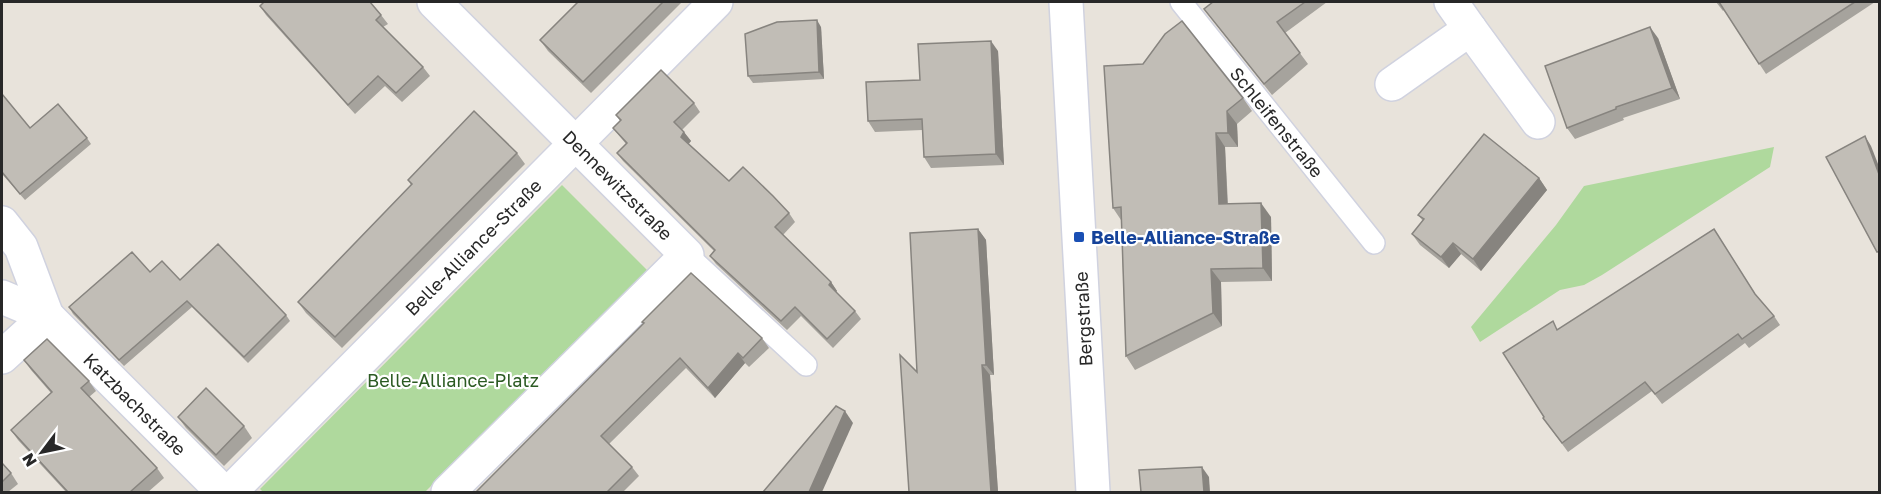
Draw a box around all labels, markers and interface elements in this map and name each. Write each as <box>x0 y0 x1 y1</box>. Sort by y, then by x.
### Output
street label: Schleifenstraße <box>1226 62 1328 182</box>
street label: Dennewitzstraße <box>559 126 677 244</box>
street label: Belle-Alliance-Straße <box>400 174 546 320</box>
place label: Belle-Alliance-Straße <box>1091 226 1280 248</box>
marker: Belle-Alliance-Straße <box>1072 230 1086 244</box>
street label: Bergstraße <box>1070 271 1096 367</box>
street label: Katzbachstraße <box>79 348 191 460</box>
park label: Belle-Alliance-Platz <box>367 369 539 391</box>
north arrow <box>12 422 72 482</box>
text: N <box>18 449 41 470</box>

